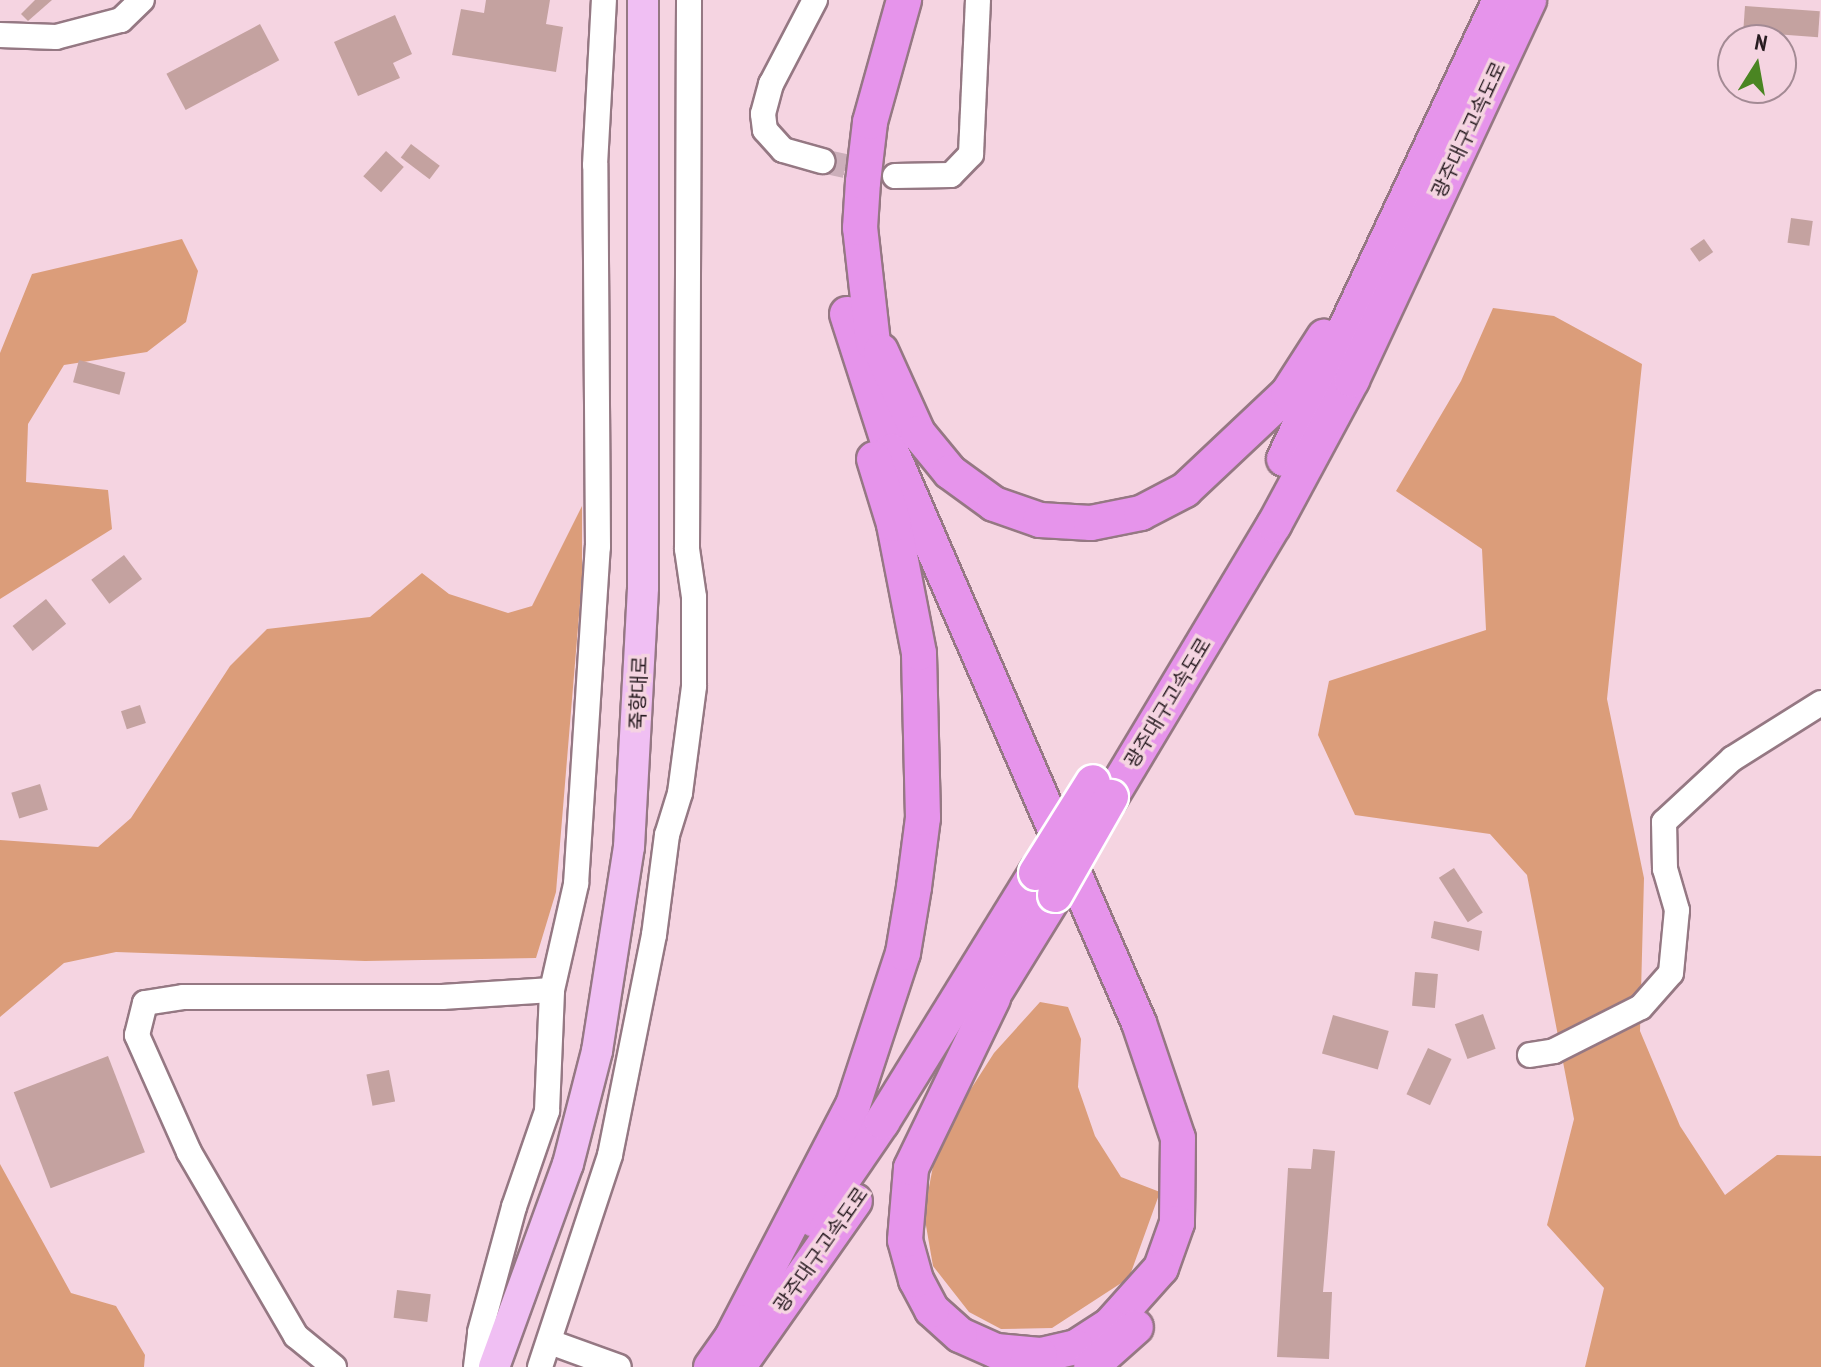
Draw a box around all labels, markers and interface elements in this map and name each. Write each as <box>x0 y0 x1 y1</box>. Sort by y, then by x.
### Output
north arrow <box>1717 24 1797 104</box>
text: N <box>1753 28 1770 57</box>
street label: 광주대구고속도로 <box>1427 58 1511 202</box>
street label: 광주대구고속도로 <box>1120 634 1216 772</box>
street label: 죽향대로 <box>626 656 652 730</box>
street label: 광주대구고속도로 <box>769 1183 873 1317</box>

